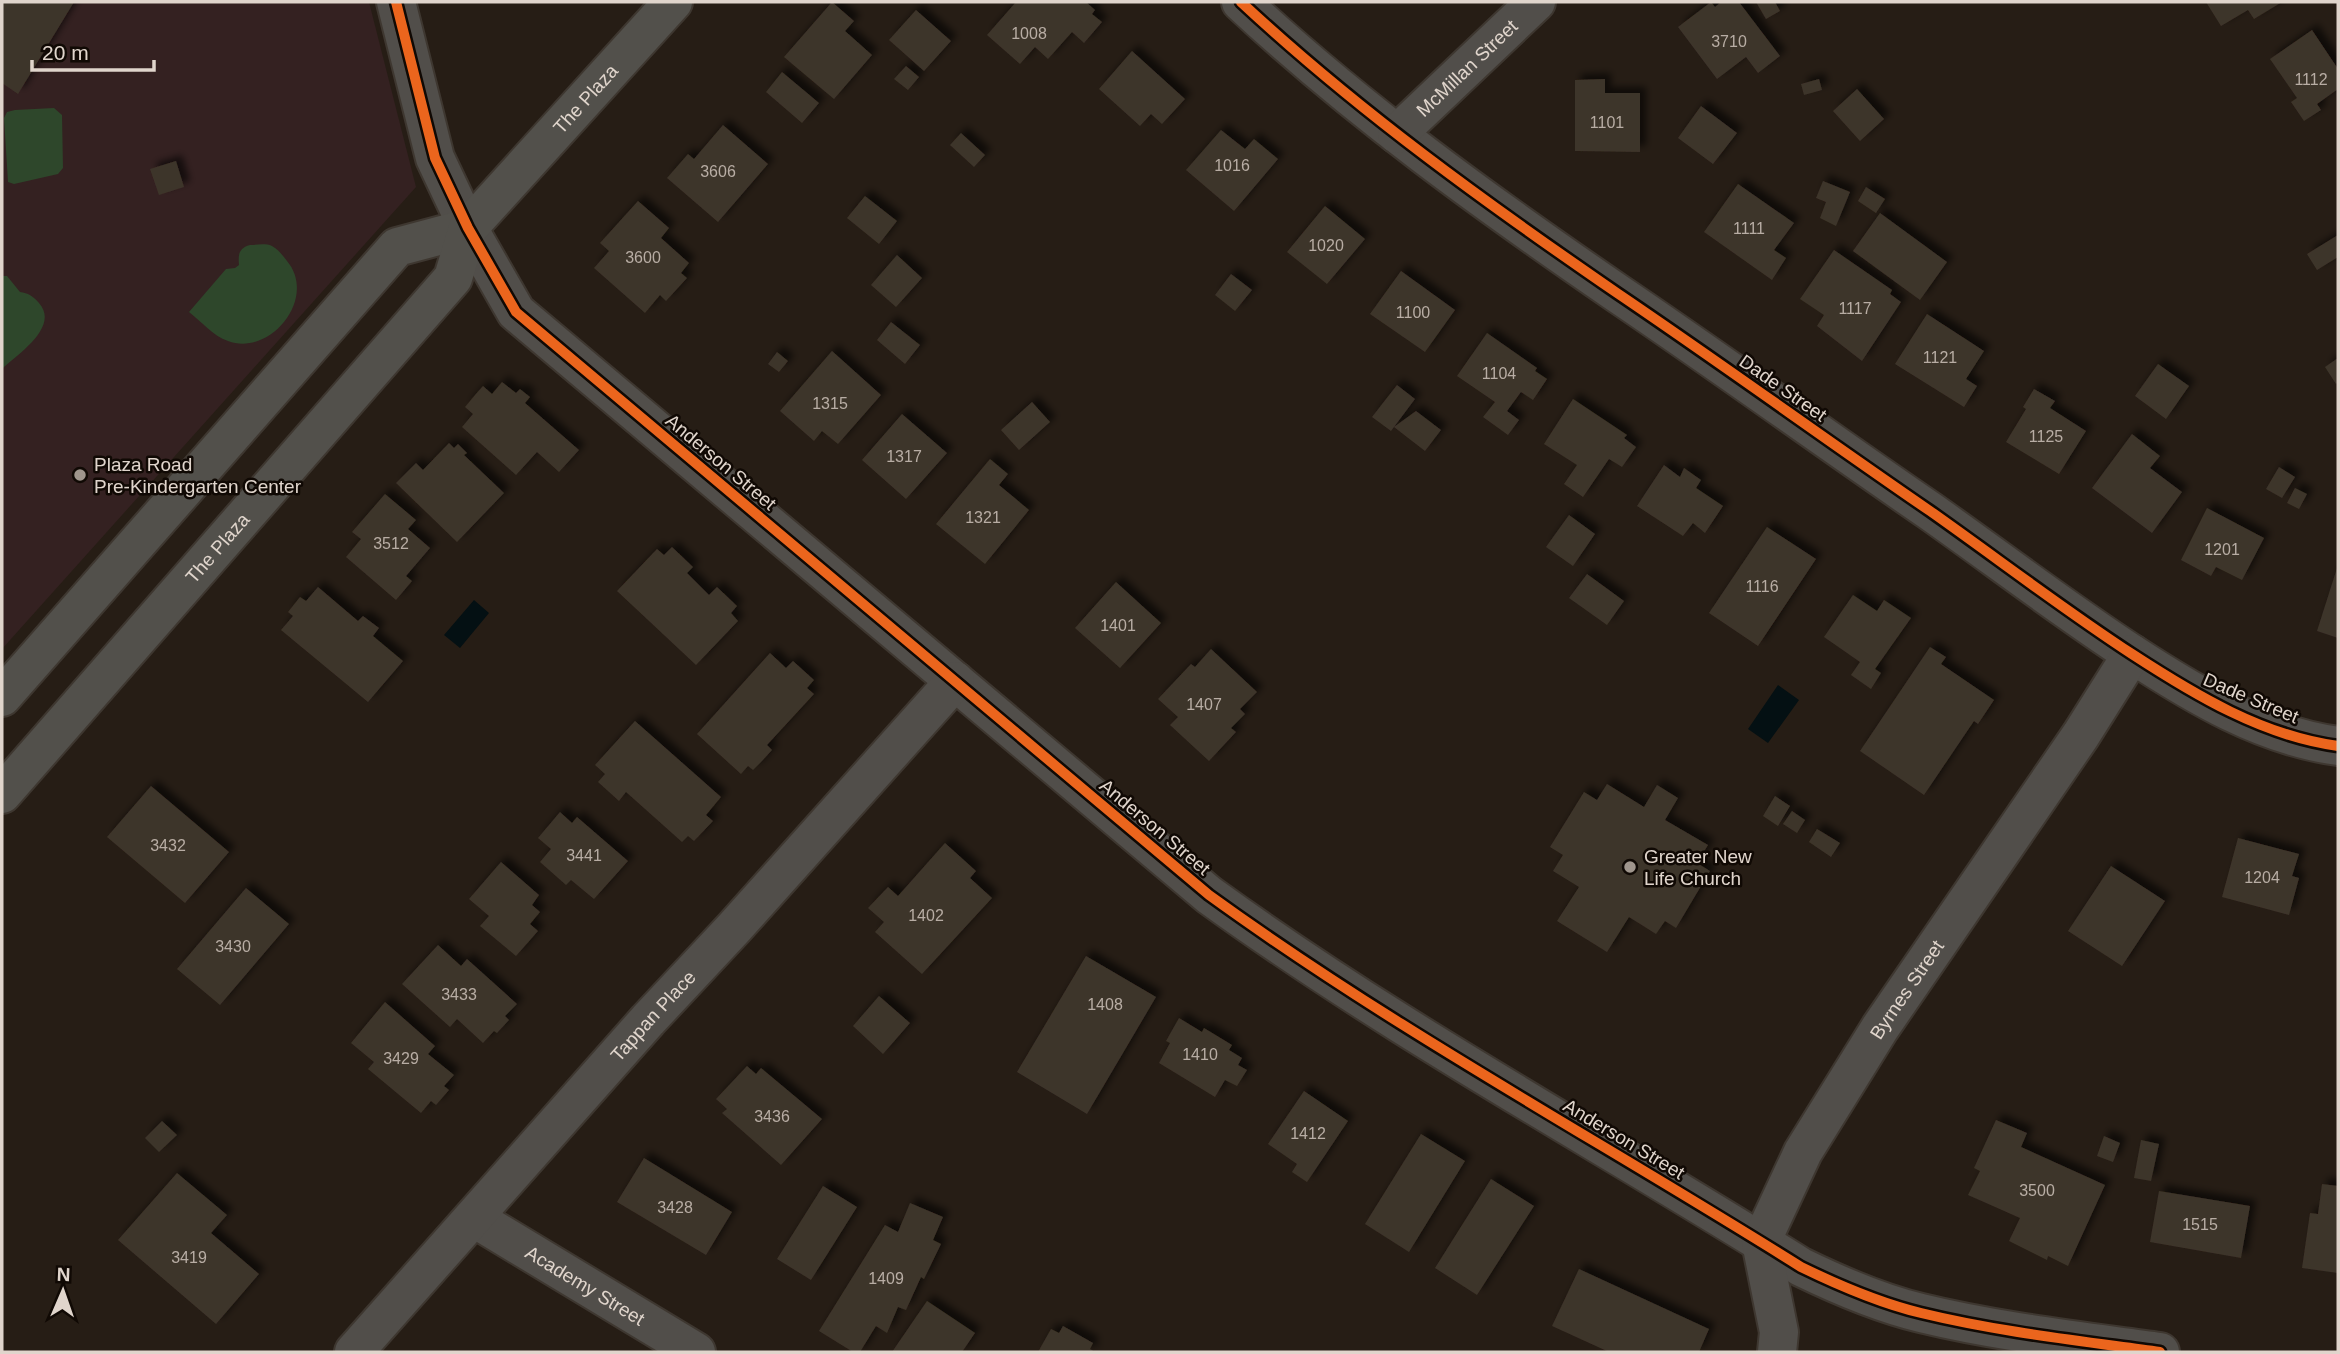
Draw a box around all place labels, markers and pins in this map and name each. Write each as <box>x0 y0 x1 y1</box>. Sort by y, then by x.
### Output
place label: Plaza Road Pre-Kindergarten Center <box>94 454 302 497</box>
marker: Plaza Road Pre-Kindergarten Center <box>72 467 88 483</box>
place label: Greater New Life Church <box>1644 846 1752 889</box>
marker: Greater New Life Church <box>1622 859 1638 875</box>

